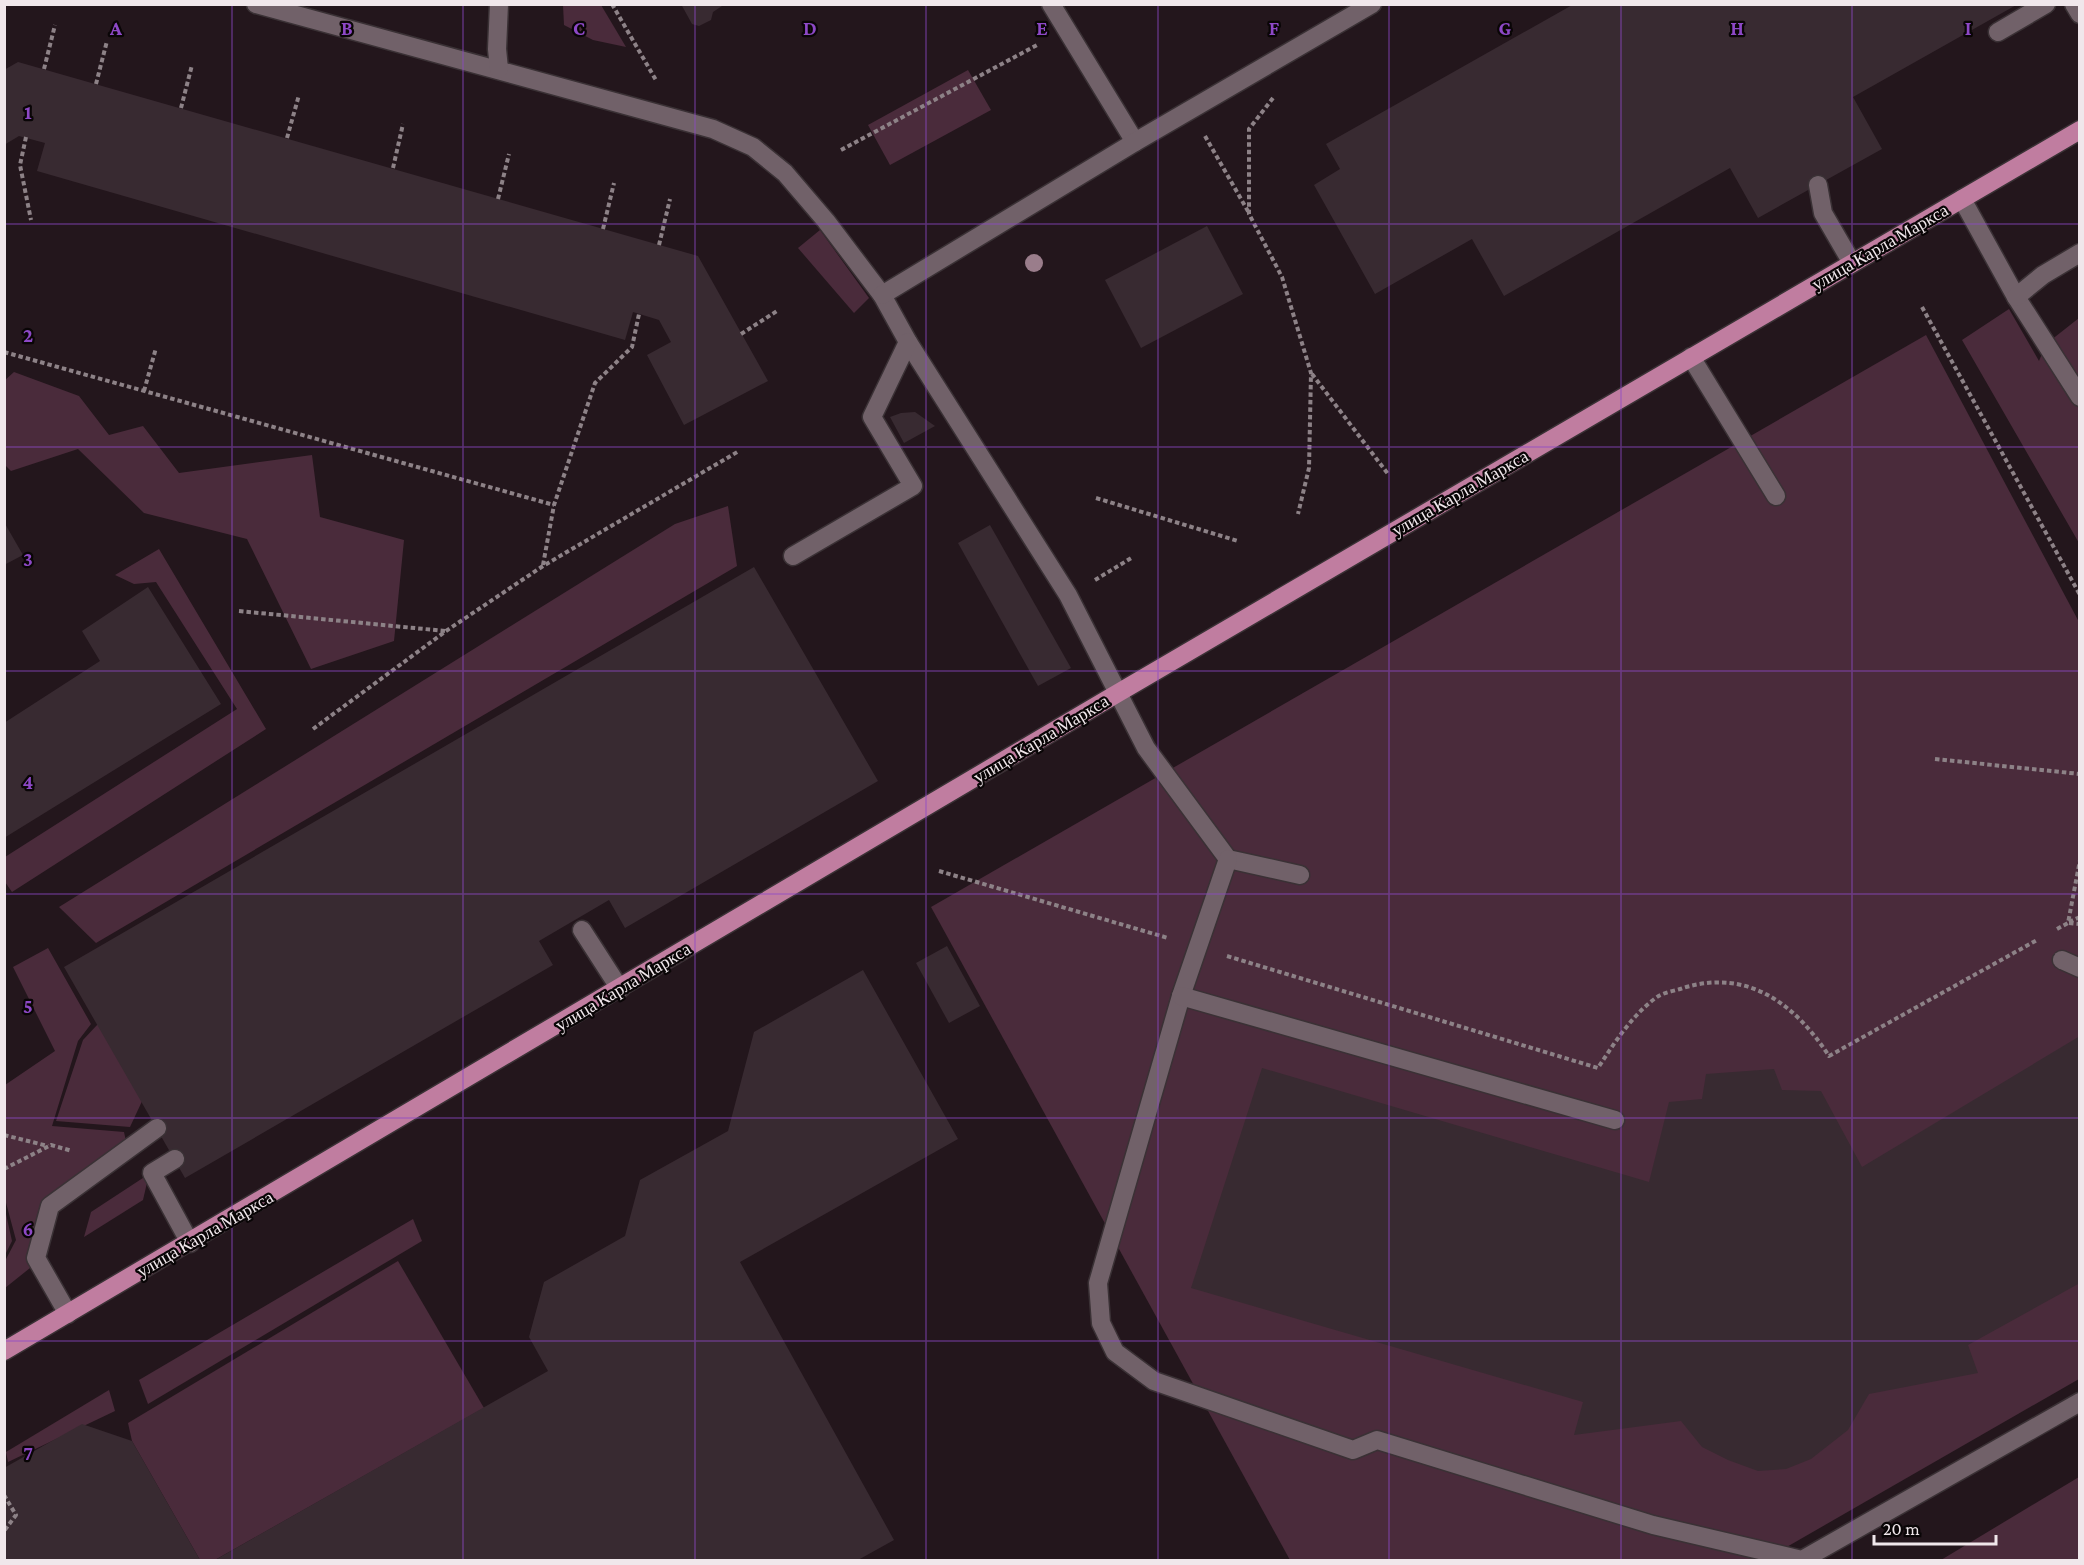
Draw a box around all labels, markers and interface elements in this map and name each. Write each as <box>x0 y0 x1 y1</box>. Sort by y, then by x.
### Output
text: A <box>109 17 123 39</box>
text: B <box>341 17 353 39</box>
text: C <box>573 17 585 39</box>
text: D <box>803 17 817 39</box>
text: E <box>1036 17 1048 39</box>
text: F <box>1269 17 1280 39</box>
text: G <box>1499 17 1512 39</box>
text: H <box>1730 17 1744 39</box>
text: I <box>1965 17 1972 39</box>
text: 1 <box>24 101 32 123</box>
street label: улица Карла Маркса <box>1808 200 1952 294</box>
text: 2 <box>23 324 33 346</box>
street label: улица Карла Маркса <box>1388 446 1532 540</box>
text: 3 <box>23 548 33 570</box>
street label: улица Карла Маркса <box>970 691 1112 787</box>
text: 4 <box>23 771 34 793</box>
street label: улица Карла Маркса <box>552 939 694 1035</box>
text: 5 <box>23 995 33 1017</box>
street label: улица Карла Маркса <box>133 1187 277 1281</box>
text: 6 <box>23 1218 33 1240</box>
text: 7 <box>23 1442 33 1464</box>
scale bar <box>1874 1508 1996 1546</box>
text: 20 m <box>1883 1519 1920 1539</box>

